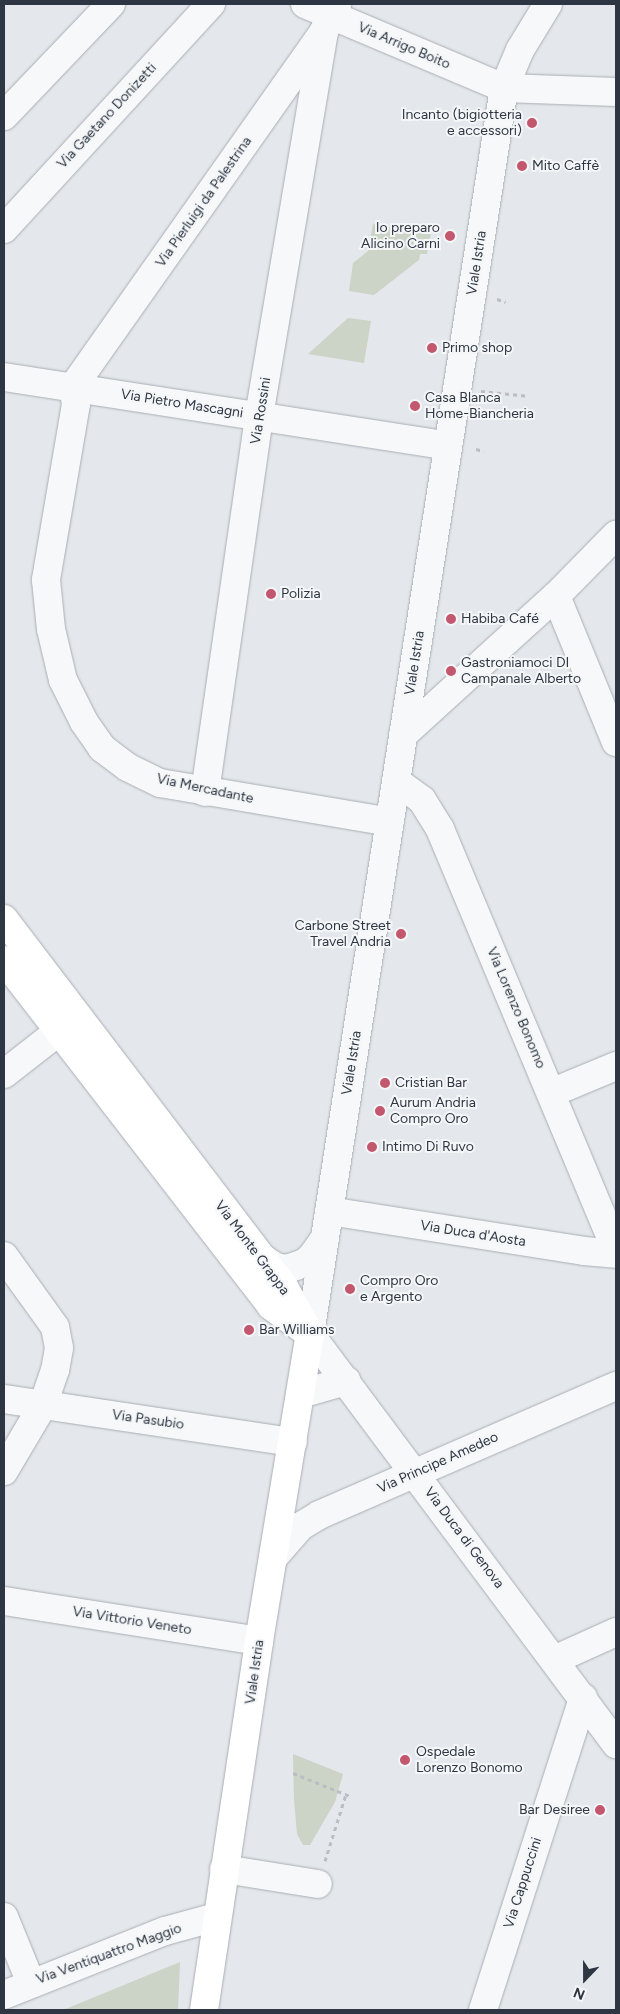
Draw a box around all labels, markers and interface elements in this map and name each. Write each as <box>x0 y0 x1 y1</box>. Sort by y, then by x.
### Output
street label: Via Arrigo Boito <box>355 19 453 73</box>
street label: Via Gaetano Donizetti <box>54 60 160 172</box>
place label: Incanto (bigiotteria e accessori) <box>402 107 522 140</box>
marker: Incanto (bigiotteria e accessori) <box>526 117 538 129</box>
street label: Via Pierluigi da Palestrina <box>152 133 256 271</box>
place label: Mito Caffè <box>532 158 599 174</box>
marker: Mito Caffè <box>516 160 528 172</box>
place label: Io preparo Alicino Carni <box>361 220 440 252</box>
marker: Io preparo Alicino Carni <box>444 230 456 242</box>
street label: Viale Istria <box>464 230 490 296</box>
place label: Primo shop <box>442 340 512 356</box>
marker: Primo shop <box>426 342 438 354</box>
street label: Via Rossini <box>247 376 275 446</box>
street label: Via Pietro Mascagni <box>120 386 244 422</box>
place label: Casa Blanca Home-Biancheria <box>425 390 534 422</box>
marker: Casa Blanca Home-Biancheria <box>409 400 421 412</box>
place label: Polizia <box>281 586 321 602</box>
marker: Polizia <box>265 588 277 600</box>
place label: Habiba Café <box>461 611 539 627</box>
marker: Habiba Café <box>445 613 457 625</box>
street label: Viale Istria <box>402 630 428 696</box>
place label: Gastroniamoci DI Campanale Alberto <box>461 655 581 688</box>
marker: Gastroniamoci DI Campanale Alberto <box>445 665 457 677</box>
street label: Via Mercadante <box>155 771 255 807</box>
place label: Carbone Street Travel Andria <box>295 918 391 950</box>
marker: Carbone Street Travel Andria <box>395 928 407 940</box>
street label: Via Lorenzo Bonomo <box>483 945 549 1071</box>
street label: Viale Istria <box>339 1030 365 1096</box>
place label: Cristian Bar <box>395 1075 467 1091</box>
marker: Cristian Bar <box>379 1077 391 1089</box>
place label: Aurum Andria Compro Oro <box>390 1095 476 1128</box>
marker: Aurum Andria Compro Oro <box>374 1105 386 1117</box>
place label: Intimo Di Ruvo <box>382 1139 474 1155</box>
marker: Intimo Di Ruvo <box>366 1141 378 1153</box>
street label: Via Monte Grappa <box>211 1197 293 1299</box>
street label: Via Duca d'Aosta <box>419 1217 527 1251</box>
place label: Compro Oro e Argento <box>360 1273 438 1305</box>
marker: Compro Oro e Argento <box>344 1283 356 1295</box>
place label: Bar Williams <box>259 1322 335 1338</box>
marker: Bar Williams <box>243 1324 255 1336</box>
street label: Via Pasubio <box>111 1407 185 1433</box>
street label: Via Principe Amedeo <box>375 1429 501 1497</box>
street label: Via Duca di Genova <box>420 1484 508 1592</box>
street label: Via Vittorio Veneto <box>71 1603 193 1639</box>
street label: Viale Istria <box>242 1639 268 1705</box>
place label: Ospedale Lorenzo Bonomo <box>416 1744 523 1776</box>
marker: Ospedale Lorenzo Bonomo <box>398 1753 412 1767</box>
place label: Bar Desiree <box>519 1802 590 1818</box>
marker: Bar Desiree <box>594 1804 606 1816</box>
street label: Via Cappuccini <box>500 1835 546 1931</box>
street label: Via Ventiquattro Maggio <box>34 1920 184 1988</box>
north arrow <box>560 1954 610 2004</box>
text: N <box>571 1983 587 2003</box>

